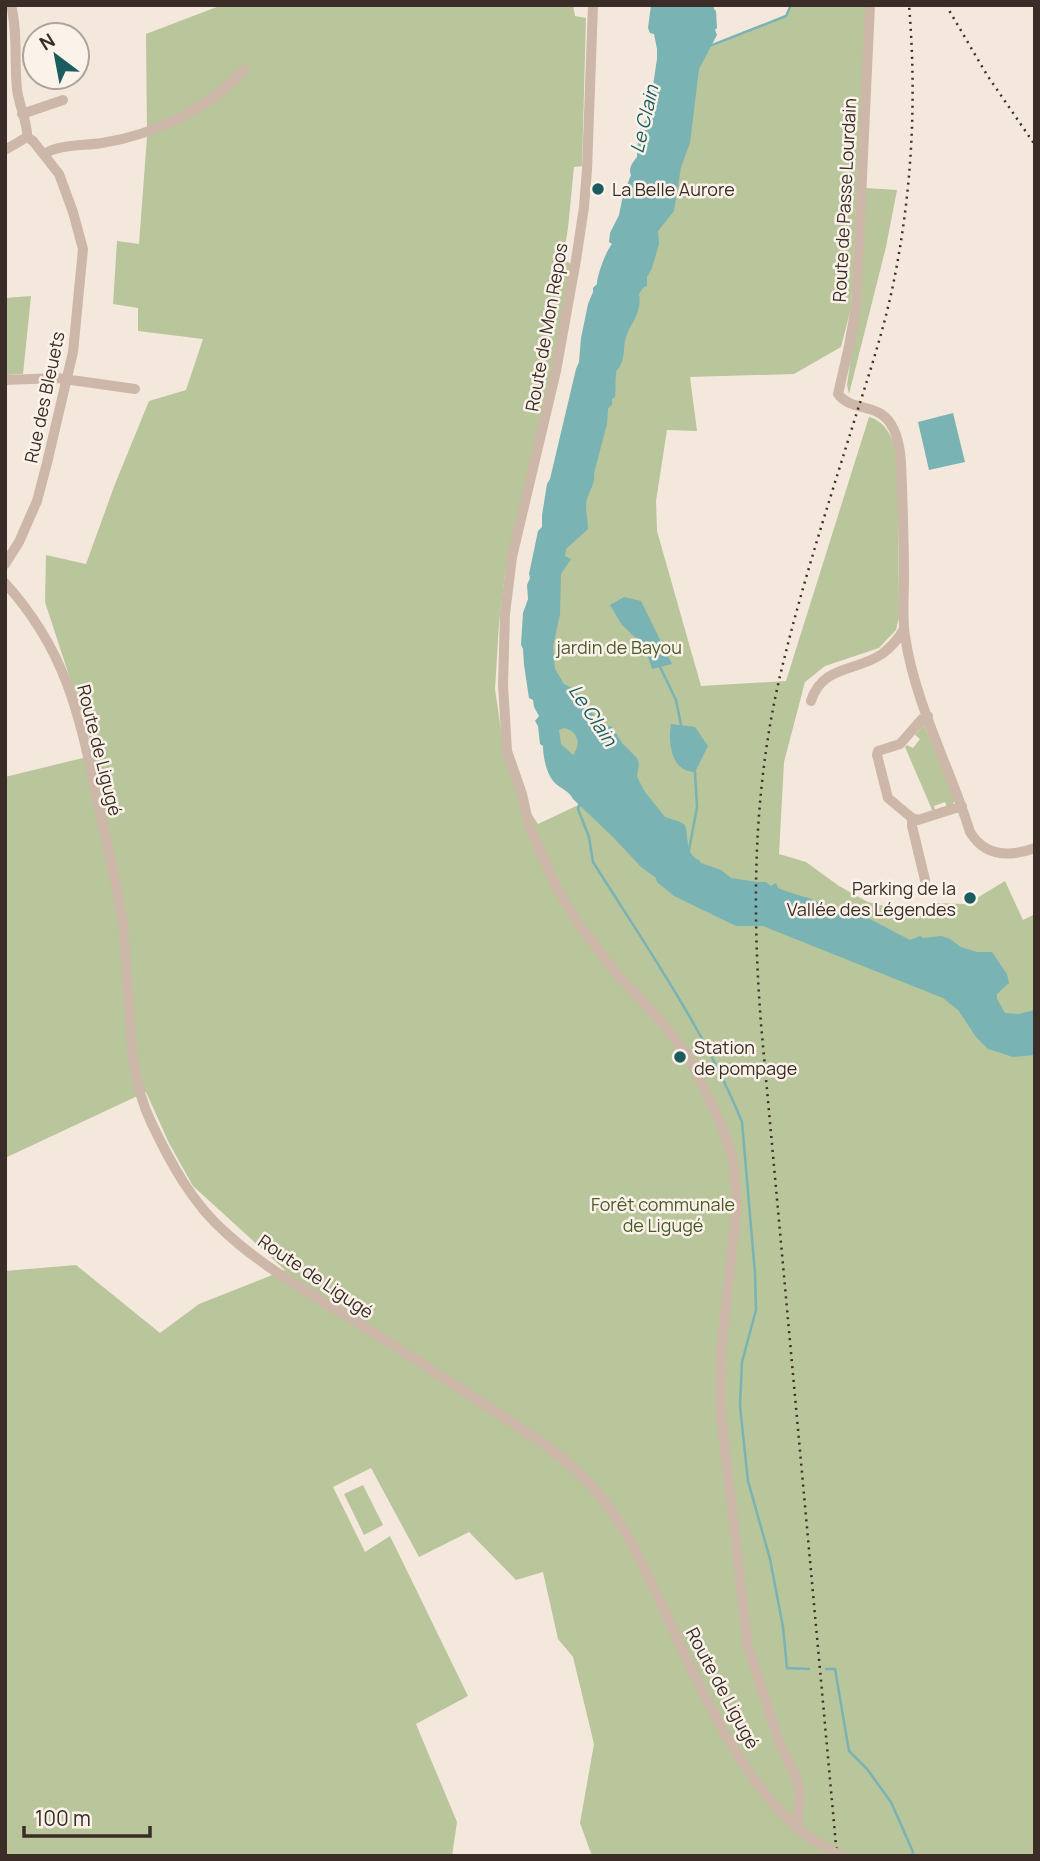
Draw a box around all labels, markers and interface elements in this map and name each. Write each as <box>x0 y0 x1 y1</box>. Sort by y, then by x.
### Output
north arrow <box>21 21 91 91</box>
text: N <box>34 27 60 56</box>
water label: Le Clain <box>624 82 665 156</box>
street label: Route de Passe Lourdain <box>827 97 861 303</box>
place label: La Belle Aurore <box>612 177 735 201</box>
marker: La Belle Aurore <box>590 181 606 197</box>
street label: Route de Mon Repos <box>519 241 573 413</box>
street label: Rue des Bleuets <box>18 329 70 465</box>
park label: jardin de Bayou <box>555 635 682 659</box>
water label: Le Clain <box>563 679 623 751</box>
street label: Route de Ligugé <box>72 682 128 818</box>
place label: Parking de la Vallée des Légendes <box>787 876 956 921</box>
marker: Parking de la Vallée des Légendes <box>962 890 978 906</box>
place label: Station de pompage <box>694 1035 797 1080</box>
marker: Station de pompage <box>672 1049 688 1065</box>
park label: Forêt communale de Ligugé <box>591 1192 735 1237</box>
street label: Route de Ligugé <box>254 1228 378 1324</box>
street label: Route de Ligugé <box>681 1623 765 1753</box>
scale bar <box>24 1794 150 1838</box>
text: 100 m <box>35 1804 91 1832</box>

